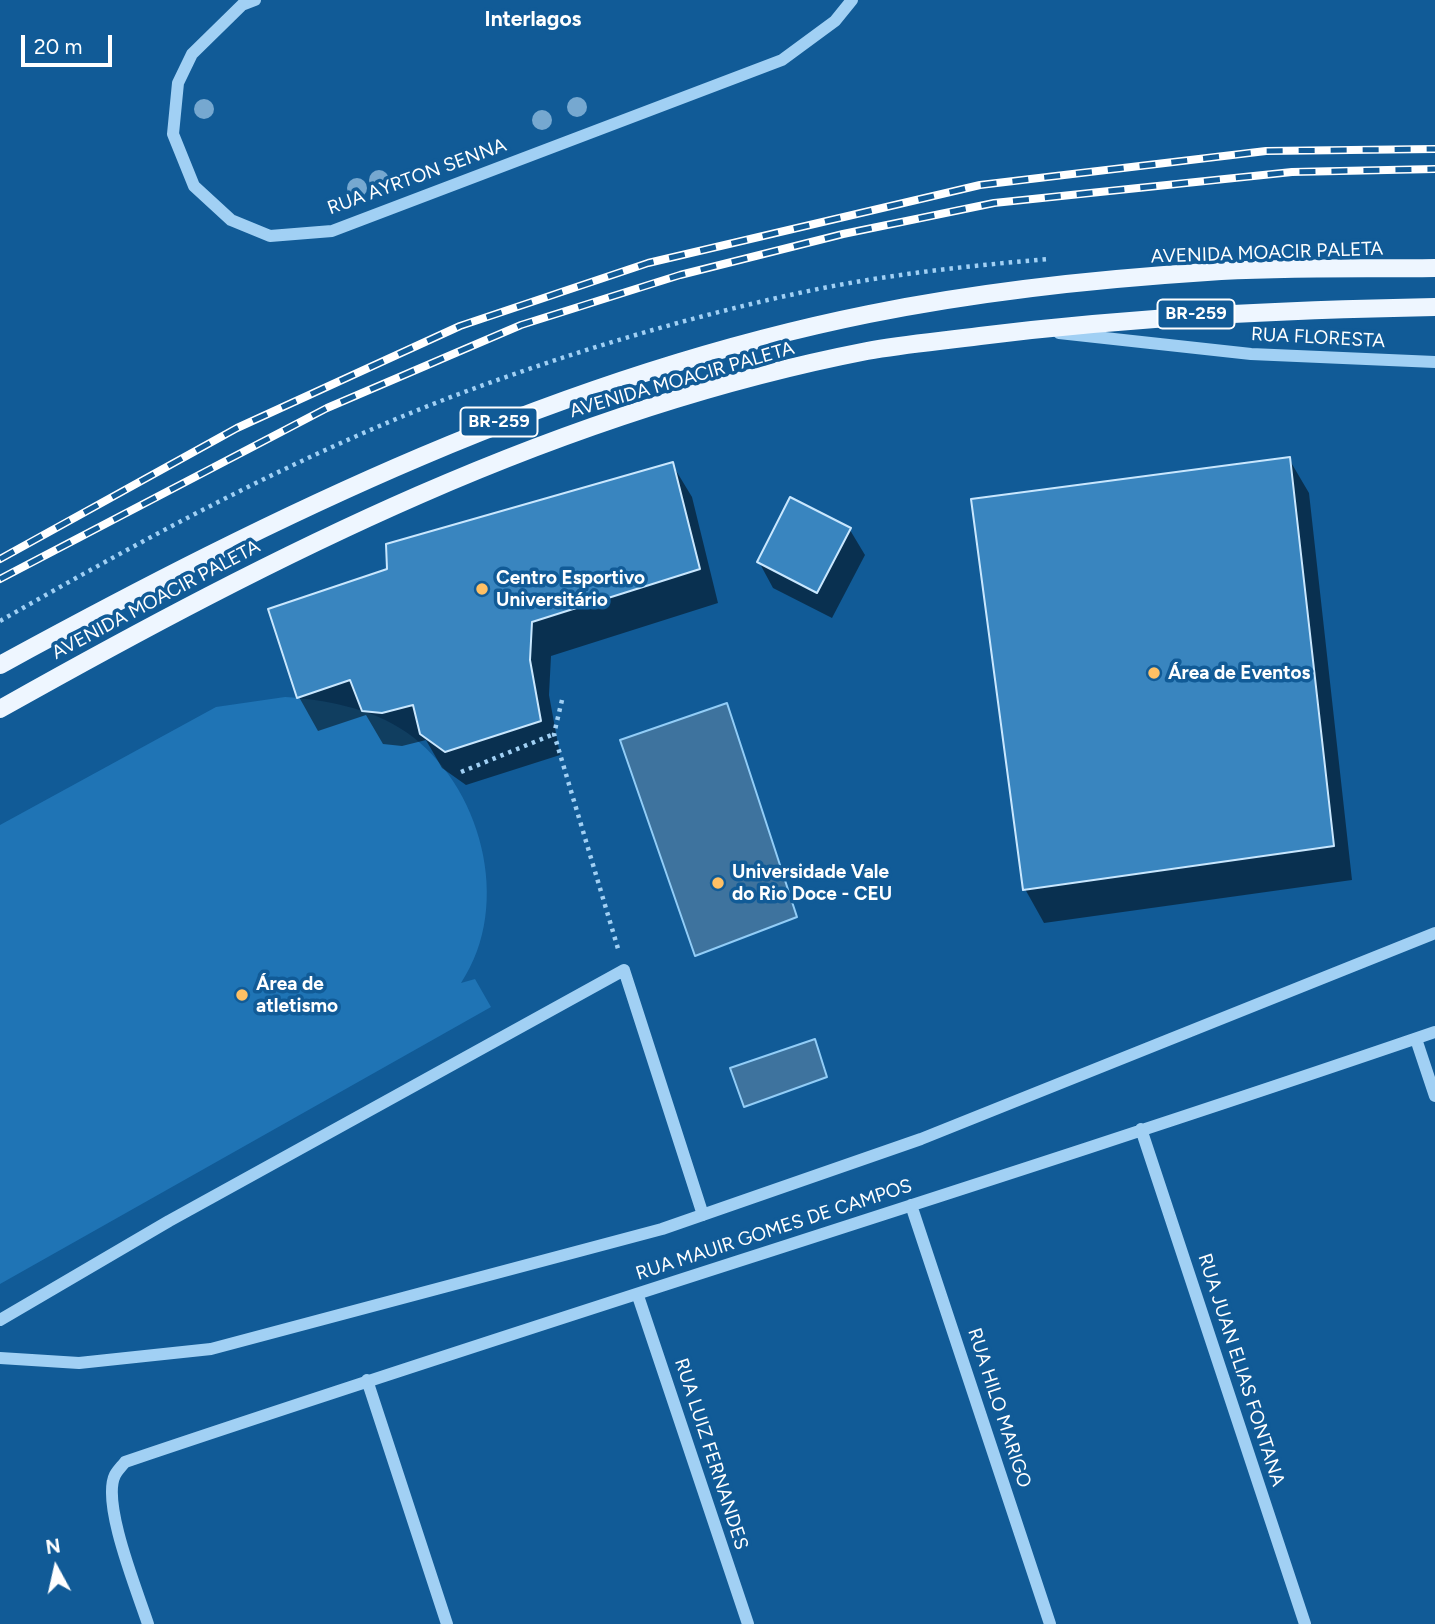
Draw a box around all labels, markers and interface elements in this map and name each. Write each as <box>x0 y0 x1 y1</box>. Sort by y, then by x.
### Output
district label: Interlagos <box>485 7 581 33</box>
scale bar <box>24 21 116 65</box>
text: 20 m <box>34 34 82 59</box>
street label: RUA AYRTON SENNA <box>324 134 510 220</box>
street label: AVENIDA MOACIR PALETA <box>1150 238 1384 268</box>
road number: BR-259 <box>1158 300 1234 328</box>
street label: RUA FLORESTA <box>1250 323 1386 353</box>
street label: AVENIDA MOACIR PALETA <box>567 337 797 423</box>
road number: BR-259 <box>461 408 538 436</box>
street label: AVENIDA MOACIR PALETA <box>48 535 264 665</box>
place label: Centro Esportivo Universitário <box>496 567 645 611</box>
marker: Centro Esportivo Universitário <box>474 581 490 597</box>
place label: Área de Eventos <box>1168 662 1310 684</box>
marker: Área de Eventos <box>1146 665 1162 681</box>
place label: Universidade Vale do Rio Doce - CEU <box>732 861 892 905</box>
marker: Universidade Vale do Rio Doce - CEU <box>710 875 726 891</box>
place label: Área de atletismo <box>256 973 338 1017</box>
marker: Área de atletismo <box>234 987 250 1003</box>
street label: RUA MAUIR GOMES DE CAMPOS <box>633 1175 915 1285</box>
street label: RUA JUAN ELIAS FONTANA <box>1193 1251 1289 1489</box>
street label: RUA HILO MARIGO <box>962 1325 1036 1491</box>
street label: RUA LUIZ FERNANDES <box>669 1355 753 1553</box>
north arrow <box>21 1533 91 1603</box>
text: N <box>44 1534 62 1559</box>

